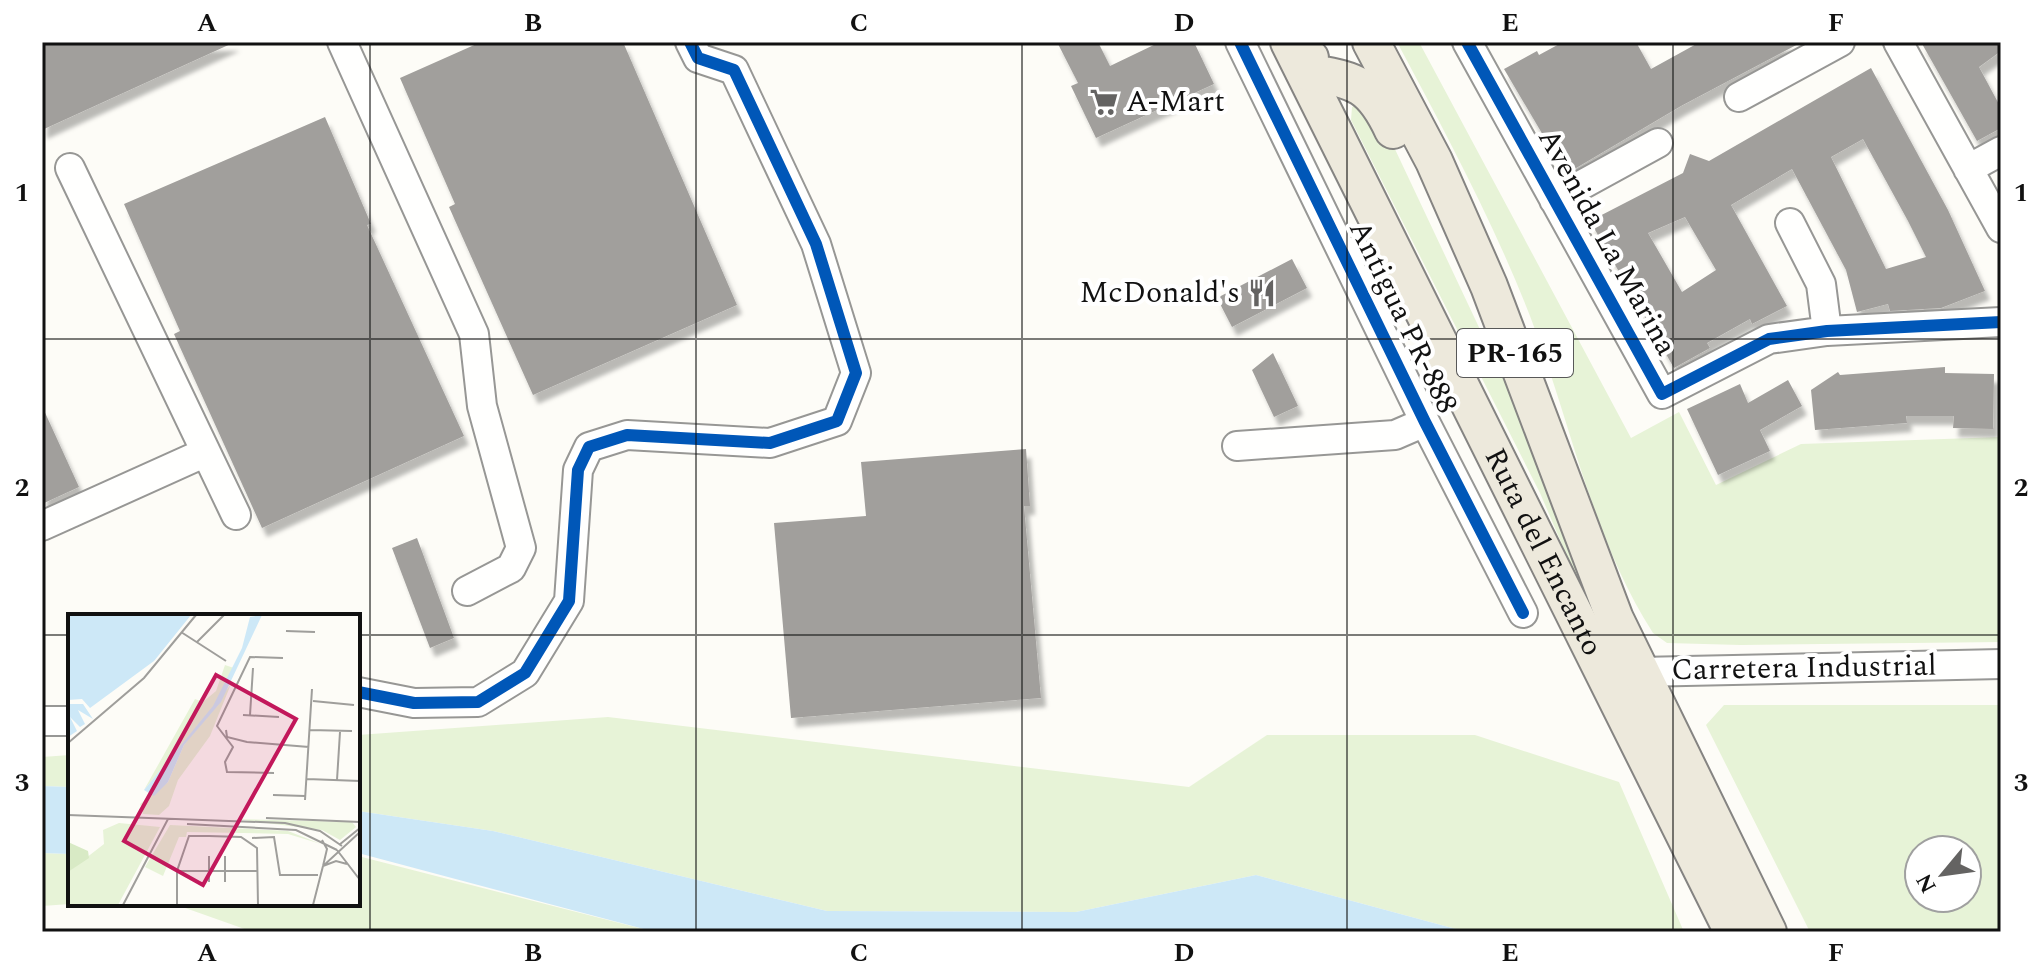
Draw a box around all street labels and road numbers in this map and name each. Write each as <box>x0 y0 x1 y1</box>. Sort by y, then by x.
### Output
street label: Avenida La Marina <box>1525 120 1689 364</box>
street label: Antigua PR-888 <box>1336 213 1470 421</box>
road number: PR-165 <box>1457 329 1573 377</box>
street label: Ruta del Encanto <box>1472 440 1615 664</box>
street label: Carretera Industrial <box>1671 643 1937 693</box>

